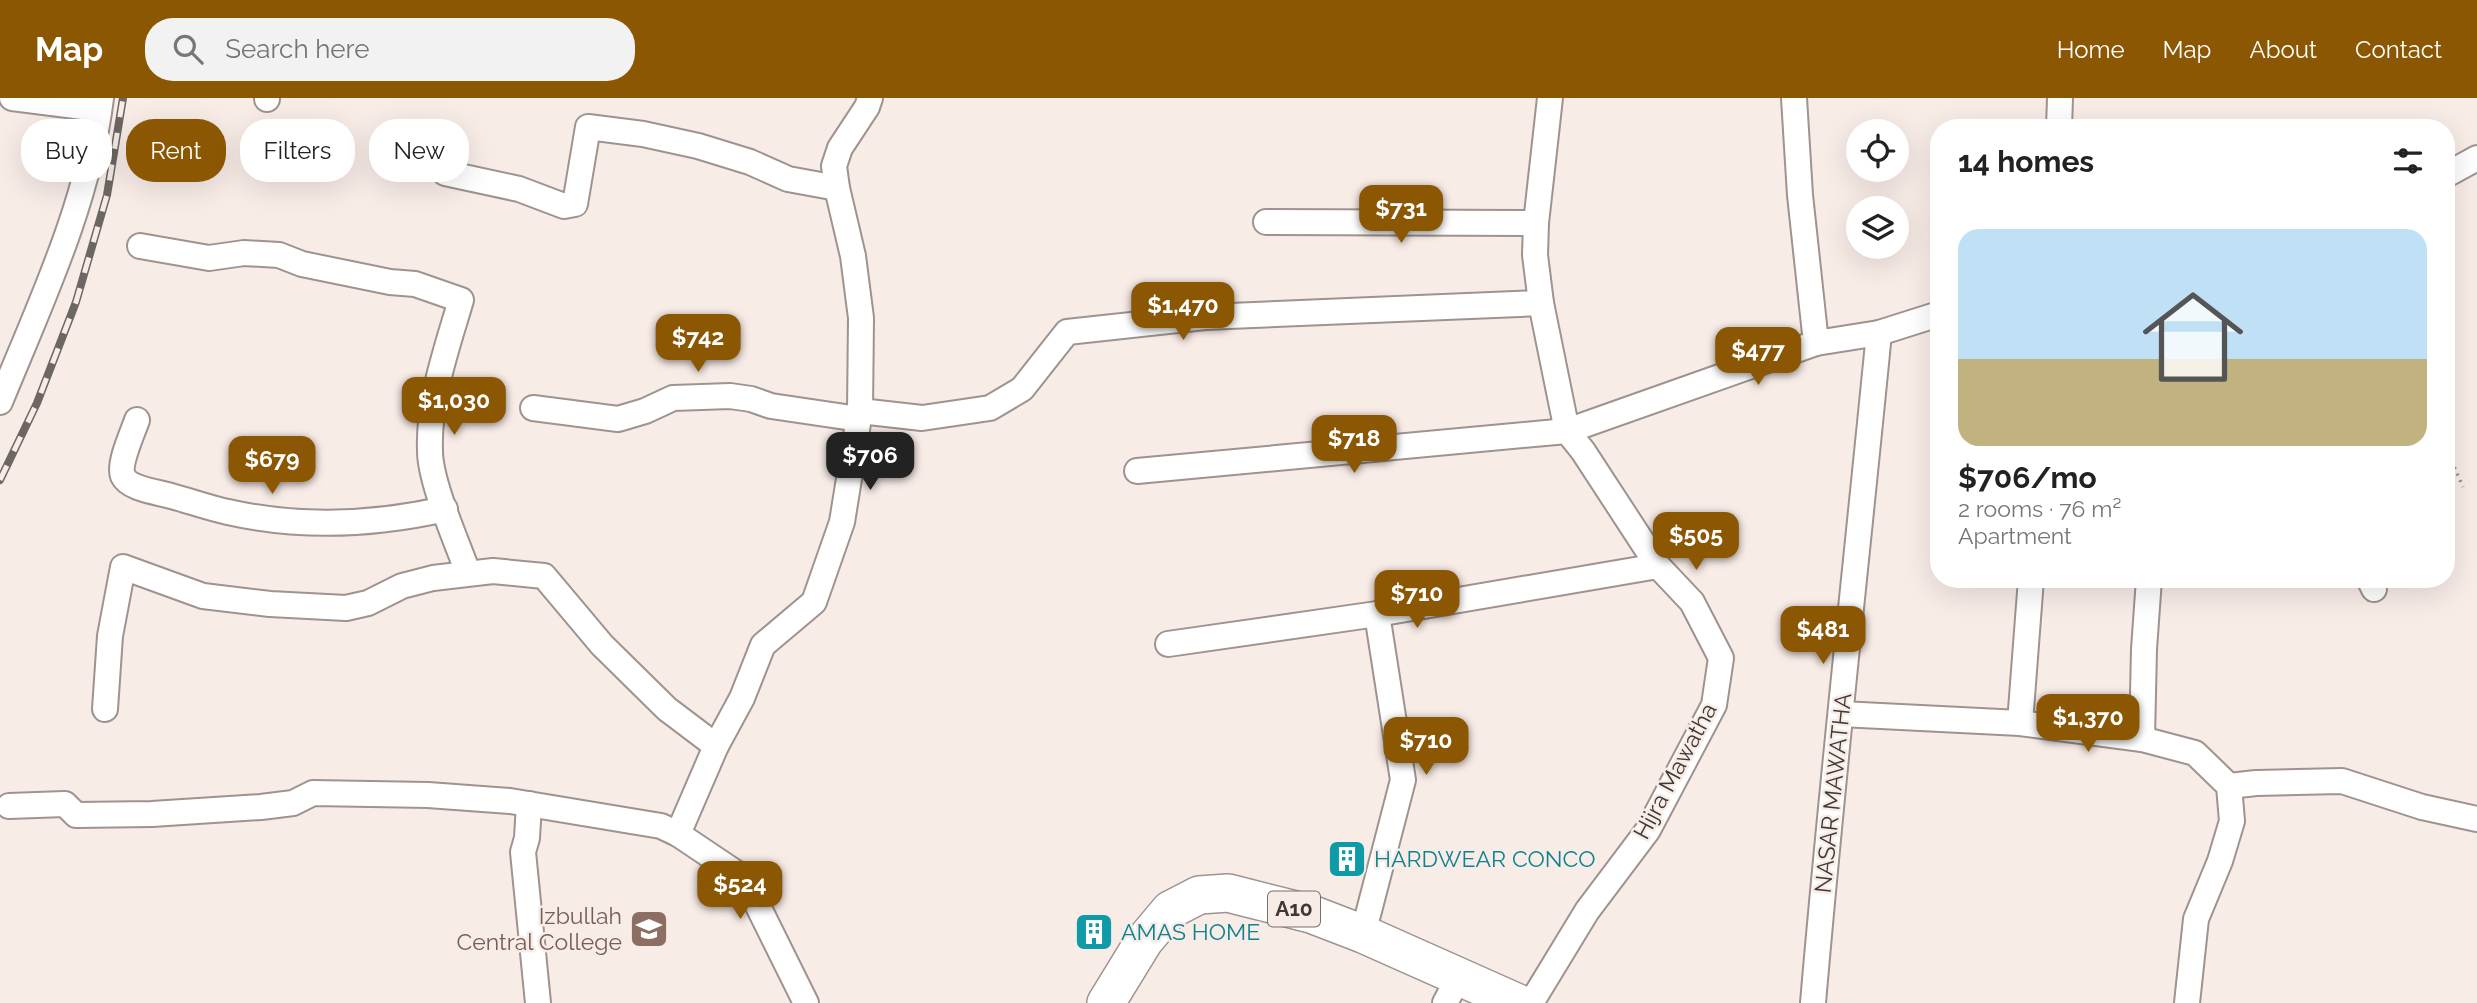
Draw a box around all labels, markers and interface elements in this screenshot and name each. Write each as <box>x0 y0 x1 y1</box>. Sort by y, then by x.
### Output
search box <box>145 18 635 81</box>
text: Map <box>35 30 103 69</box>
icon: search <box>169 30 207 68</box>
text: Search here <box>225 34 370 64</box>
text: Home <box>2057 35 2125 64</box>
text: Map <box>2163 35 2211 64</box>
text: About <box>2249 35 2317 64</box>
text: Contact <box>2355 35 2442 64</box>
chip: Buy <box>21 119 112 182</box>
chip: Rent <box>126 119 226 182</box>
chip: Filters <box>240 119 355 182</box>
chip: New <box>369 119 469 182</box>
map controls <box>1846 119 1909 259</box>
button: locate <box>1846 119 1909 182</box>
icon: filters <box>2389 142 2427 180</box>
text: 14 homes <box>1958 144 2094 179</box>
pin: $731 <box>1360 186 1442 245</box>
text: $731 <box>1375 194 1427 221</box>
button: layers <box>1846 196 1909 259</box>
icon: home <box>2130 274 2256 400</box>
pin: $1,470 <box>1126 282 1240 342</box>
text: $1,470 <box>1147 291 1219 318</box>
pin: $742 <box>657 314 739 374</box>
text: $742 <box>672 323 724 350</box>
pin: $477 <box>1717 328 1799 387</box>
text: $477 <box>1731 336 1785 363</box>
pin: $1,030 <box>397 378 511 437</box>
text: $1,030 <box>418 386 490 413</box>
pin: $718 <box>1313 416 1395 475</box>
text: $718 <box>1328 424 1380 451</box>
pin: $706 <box>829 432 911 492</box>
pin: $679 <box>231 436 313 496</box>
text: $706 <box>842 441 898 468</box>
text: $679 <box>245 445 300 472</box>
text: $706/mo <box>1958 460 2097 495</box>
text: 2 rooms · 76 m² <box>1958 495 2121 522</box>
pin: $505 <box>1655 512 1737 572</box>
text: $505 <box>1669 521 1723 548</box>
text: Apartment <box>1958 522 2072 549</box>
pin: $710 <box>1376 570 1458 630</box>
text: $710 <box>1391 579 1443 606</box>
pin: $481 <box>1782 606 1864 666</box>
text: $481 <box>1797 615 1849 642</box>
street label: NASAR MAWATHA <box>1809 691 1856 894</box>
pin: $1,370 <box>2031 694 2145 754</box>
street label: Hijra Mawatha <box>1627 698 1722 843</box>
text: $1,370 <box>2052 703 2124 730</box>
pin: $710 <box>1385 718 1467 777</box>
text: $710 <box>1400 726 1452 753</box>
building icon: HARDWEAR CONCO <box>1326 838 1368 880</box>
place label: HARDWEAR CONCO <box>1374 845 1595 872</box>
pin: $524 <box>699 862 781 921</box>
text: $524 <box>713 870 767 897</box>
road number: A10 <box>1268 892 1320 926</box>
place label: Izbullah Central College <box>457 902 622 955</box>
school or university icon: Izbullah Central College <box>628 908 670 950</box>
building icon: AMAS HOME <box>1073 911 1115 953</box>
place label: AMAS HOME <box>1121 918 1260 945</box>

